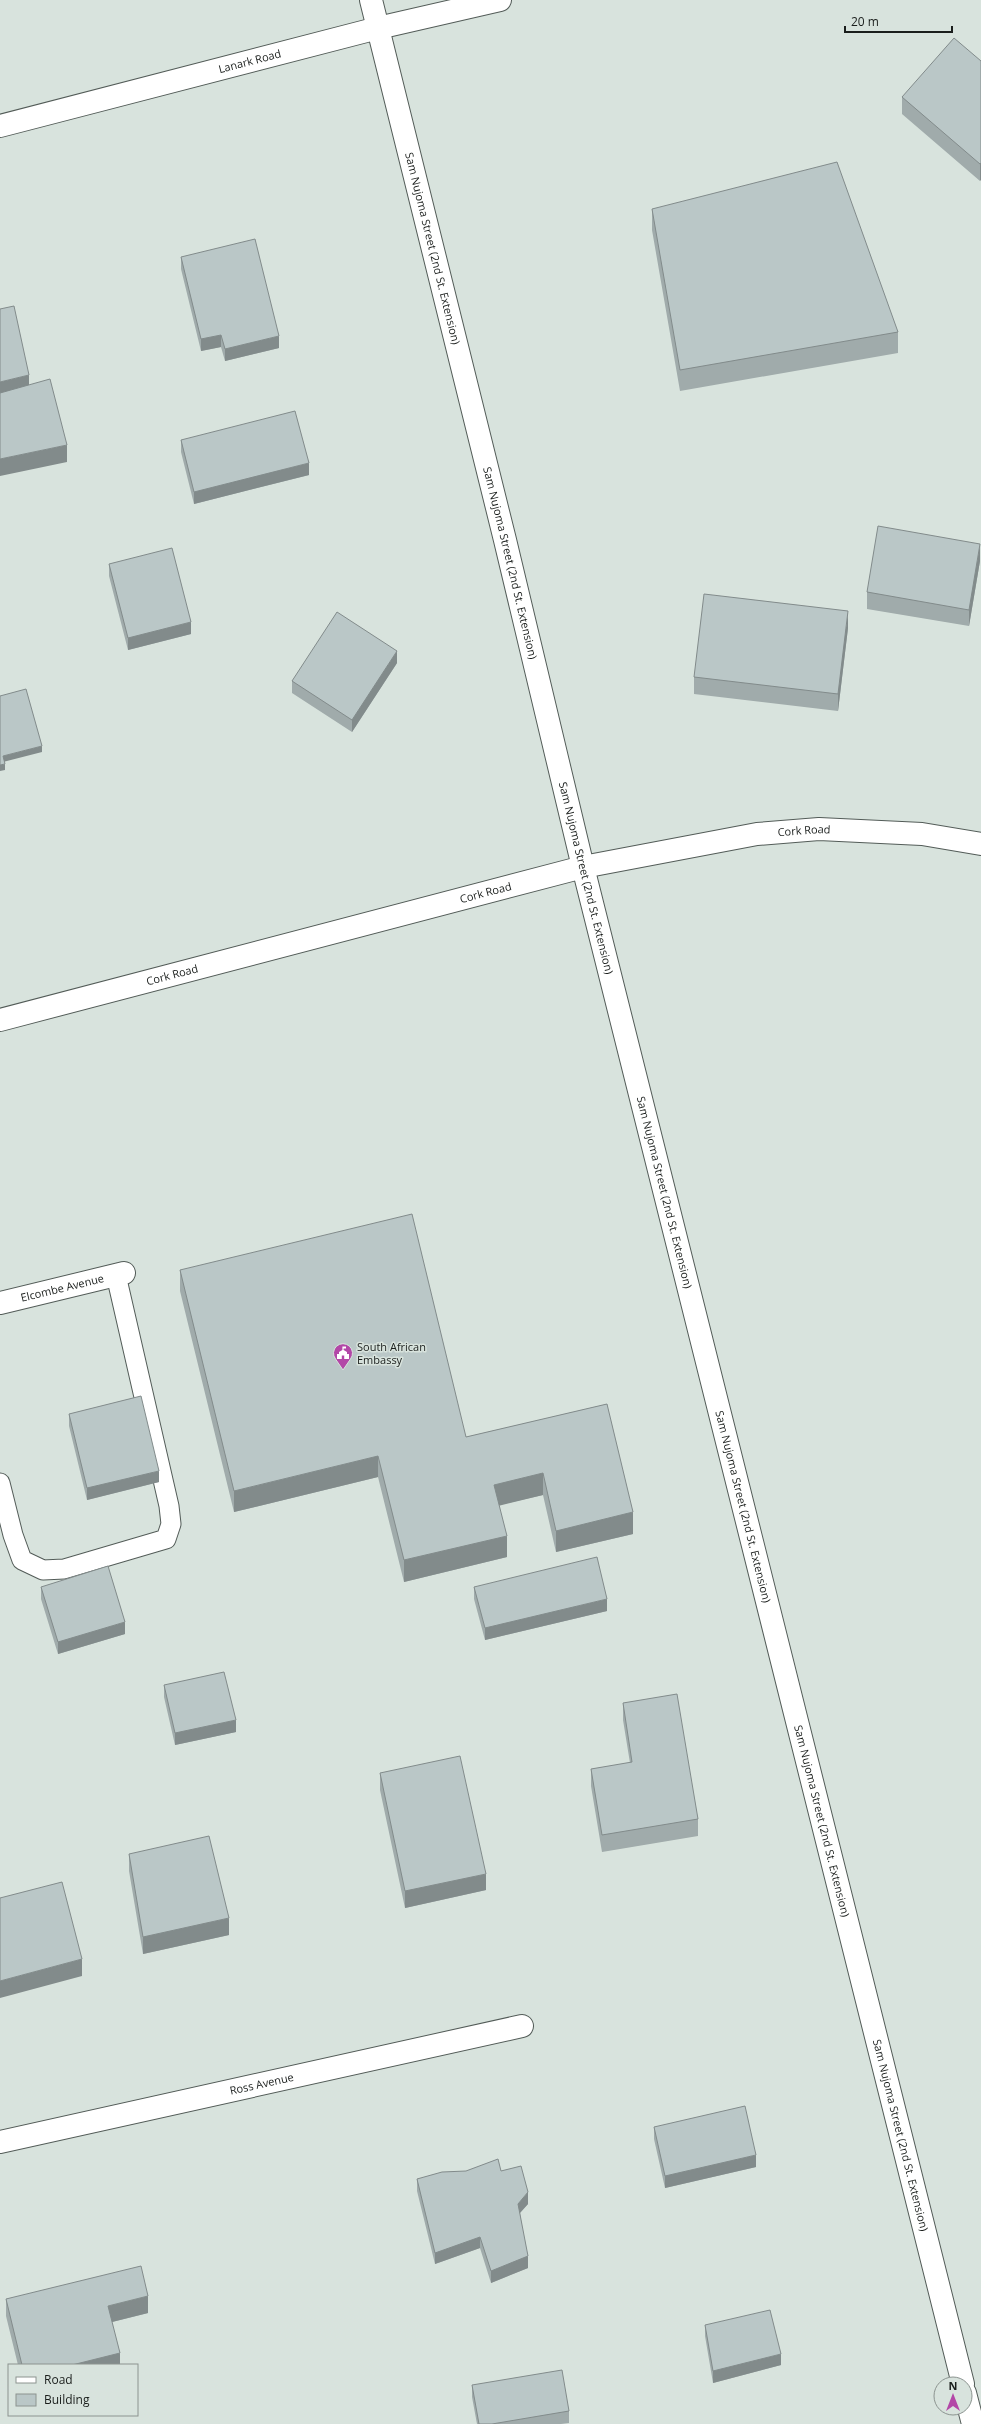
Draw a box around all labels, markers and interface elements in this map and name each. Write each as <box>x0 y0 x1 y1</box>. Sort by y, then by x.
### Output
scale bar <box>845 8 952 34</box>
text: 20 m <box>851 13 879 30</box>
street label: Lanark Road <box>217 45 283 76</box>
street label: Sam Nujoma Street (2nd St. Extension) <box>402 151 464 346</box>
street label: Sam Nujoma Street (2nd St. Extension) <box>480 465 541 661</box>
street label: Sam Nujoma Street (2nd St. Extension) <box>556 780 618 976</box>
street label: Cork Road <box>777 821 831 839</box>
street label: Cork Road <box>458 878 513 906</box>
street label: Cork Road <box>145 960 200 988</box>
street label: Sam Nujoma Street (2nd St. Extension) <box>634 1095 696 1290</box>
street label: Elcombe Avenue <box>19 1270 105 1305</box>
place label: South African Embassy <box>357 1339 426 1367</box>
public building icon: South African Embassy <box>332 1342 354 1370</box>
street label: Sam Nujoma Street (2nd St. Extension) <box>712 1409 775 1604</box>
street label: Sam Nujoma Street (2nd St. Extension) <box>791 1723 854 1918</box>
street label: Sam Nujoma Street (2nd St. Extension) <box>870 2038 932 2233</box>
street label: Ross Avenue <box>228 2069 295 2098</box>
legend <box>8 2364 138 2416</box>
text: Road <box>44 2371 73 2388</box>
north arrow <box>933 2376 973 2416</box>
text: N <box>949 2378 957 2393</box>
text: Building <box>44 2391 90 2408</box>

